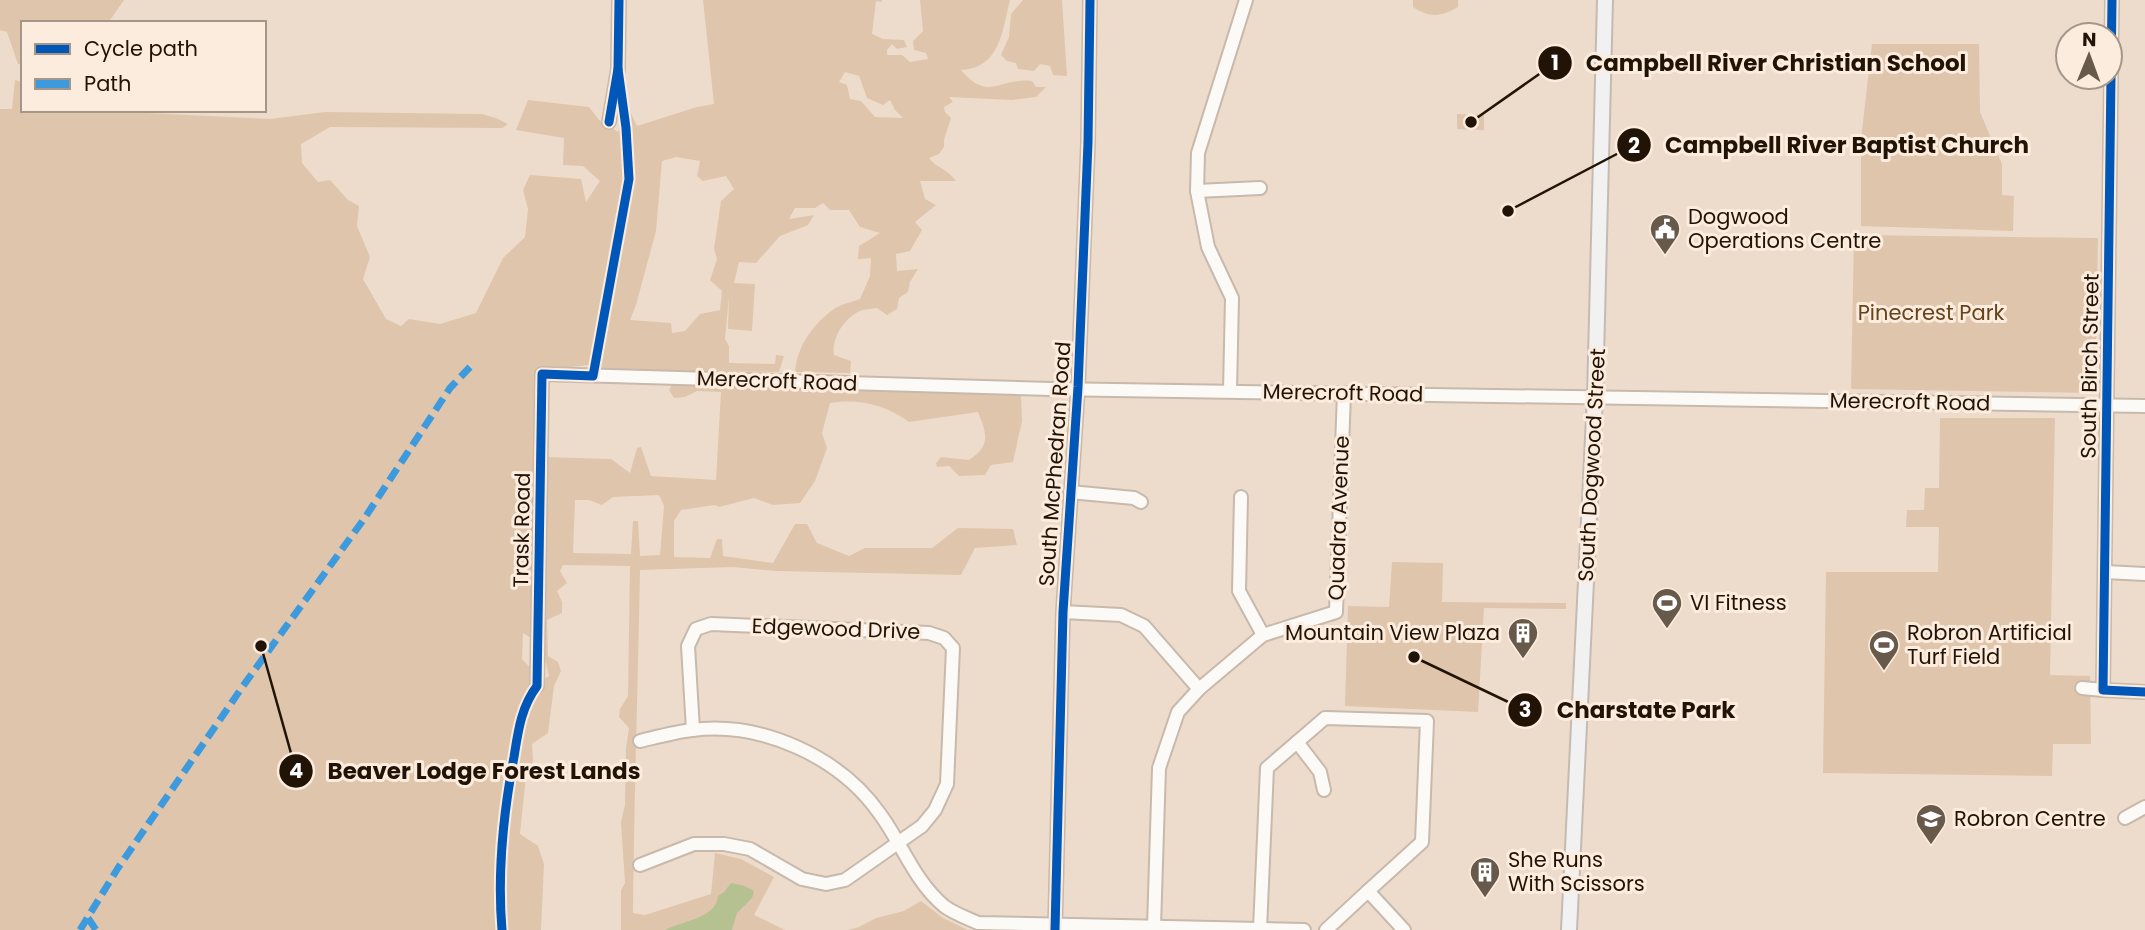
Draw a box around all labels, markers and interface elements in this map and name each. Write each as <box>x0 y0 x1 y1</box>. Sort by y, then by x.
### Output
legend <box>21 21 266 112</box>
north arrow <box>2054 21 2124 91</box>
text: N <box>2082 26 2097 53</box>
text: Cycle path <box>84 34 198 63</box>
callout: Campbell River Christian School <box>1537 41 1981 85</box>
text: Campbell River Christian School <box>1586 47 1966 79</box>
text: 1 <box>1551 48 1559 77</box>
text: Path <box>84 69 131 98</box>
callout: Campbell River Baptist Church <box>1616 123 2043 167</box>
text: Campbell River Baptist Church <box>1665 129 2029 161</box>
text: 2 <box>1628 131 1640 160</box>
place label: Dogwood Operations Centre <box>1688 202 1881 255</box>
public building icon: Dogwood Operations Centre <box>1648 212 1682 256</box>
street label: South Birch Street <box>2073 273 2106 459</box>
park label: Pinecrest Park <box>1858 298 2004 327</box>
street label: South McPhedran Road <box>1031 341 1078 587</box>
street label: South Dogwood Street <box>1571 347 1612 582</box>
street label: Merecroft Road <box>696 363 858 398</box>
street label: Merecroft Road <box>1262 377 1424 408</box>
street label: Merecroft Road <box>1829 386 1991 417</box>
street label: Quadra Avenue <box>1321 435 1356 601</box>
street label: Trask Road <box>506 472 537 588</box>
sports icon: VI Fitness <box>1650 586 1684 630</box>
place label: VI Fitness <box>1690 588 1787 617</box>
street label: Edgewood Drive <box>751 611 921 646</box>
building icon: Mountain View Plaza <box>1506 616 1540 660</box>
place label: Mountain View Plaza <box>1285 618 1500 647</box>
place label: Robron Artificial Turf Field <box>1907 618 2072 671</box>
sports icon: Robron Artificial Turf Field <box>1867 628 1901 672</box>
callout: Charstate Park <box>1507 688 1749 732</box>
text: Charstate Park <box>1557 694 1736 726</box>
text: 3 <box>1519 695 1531 724</box>
callout: Beaver Lodge Forest Lands <box>279 749 655 793</box>
text: Beaver Lodge Forest Lands <box>328 755 640 787</box>
text: 4 <box>289 756 303 785</box>
school or university icon: Robron Centre <box>1914 802 1948 846</box>
place label: Robron Centre <box>1954 804 2106 833</box>
place label: She Runs With Scissors <box>1508 845 1645 898</box>
building icon: She Runs With Scissors <box>1468 855 1502 899</box>

